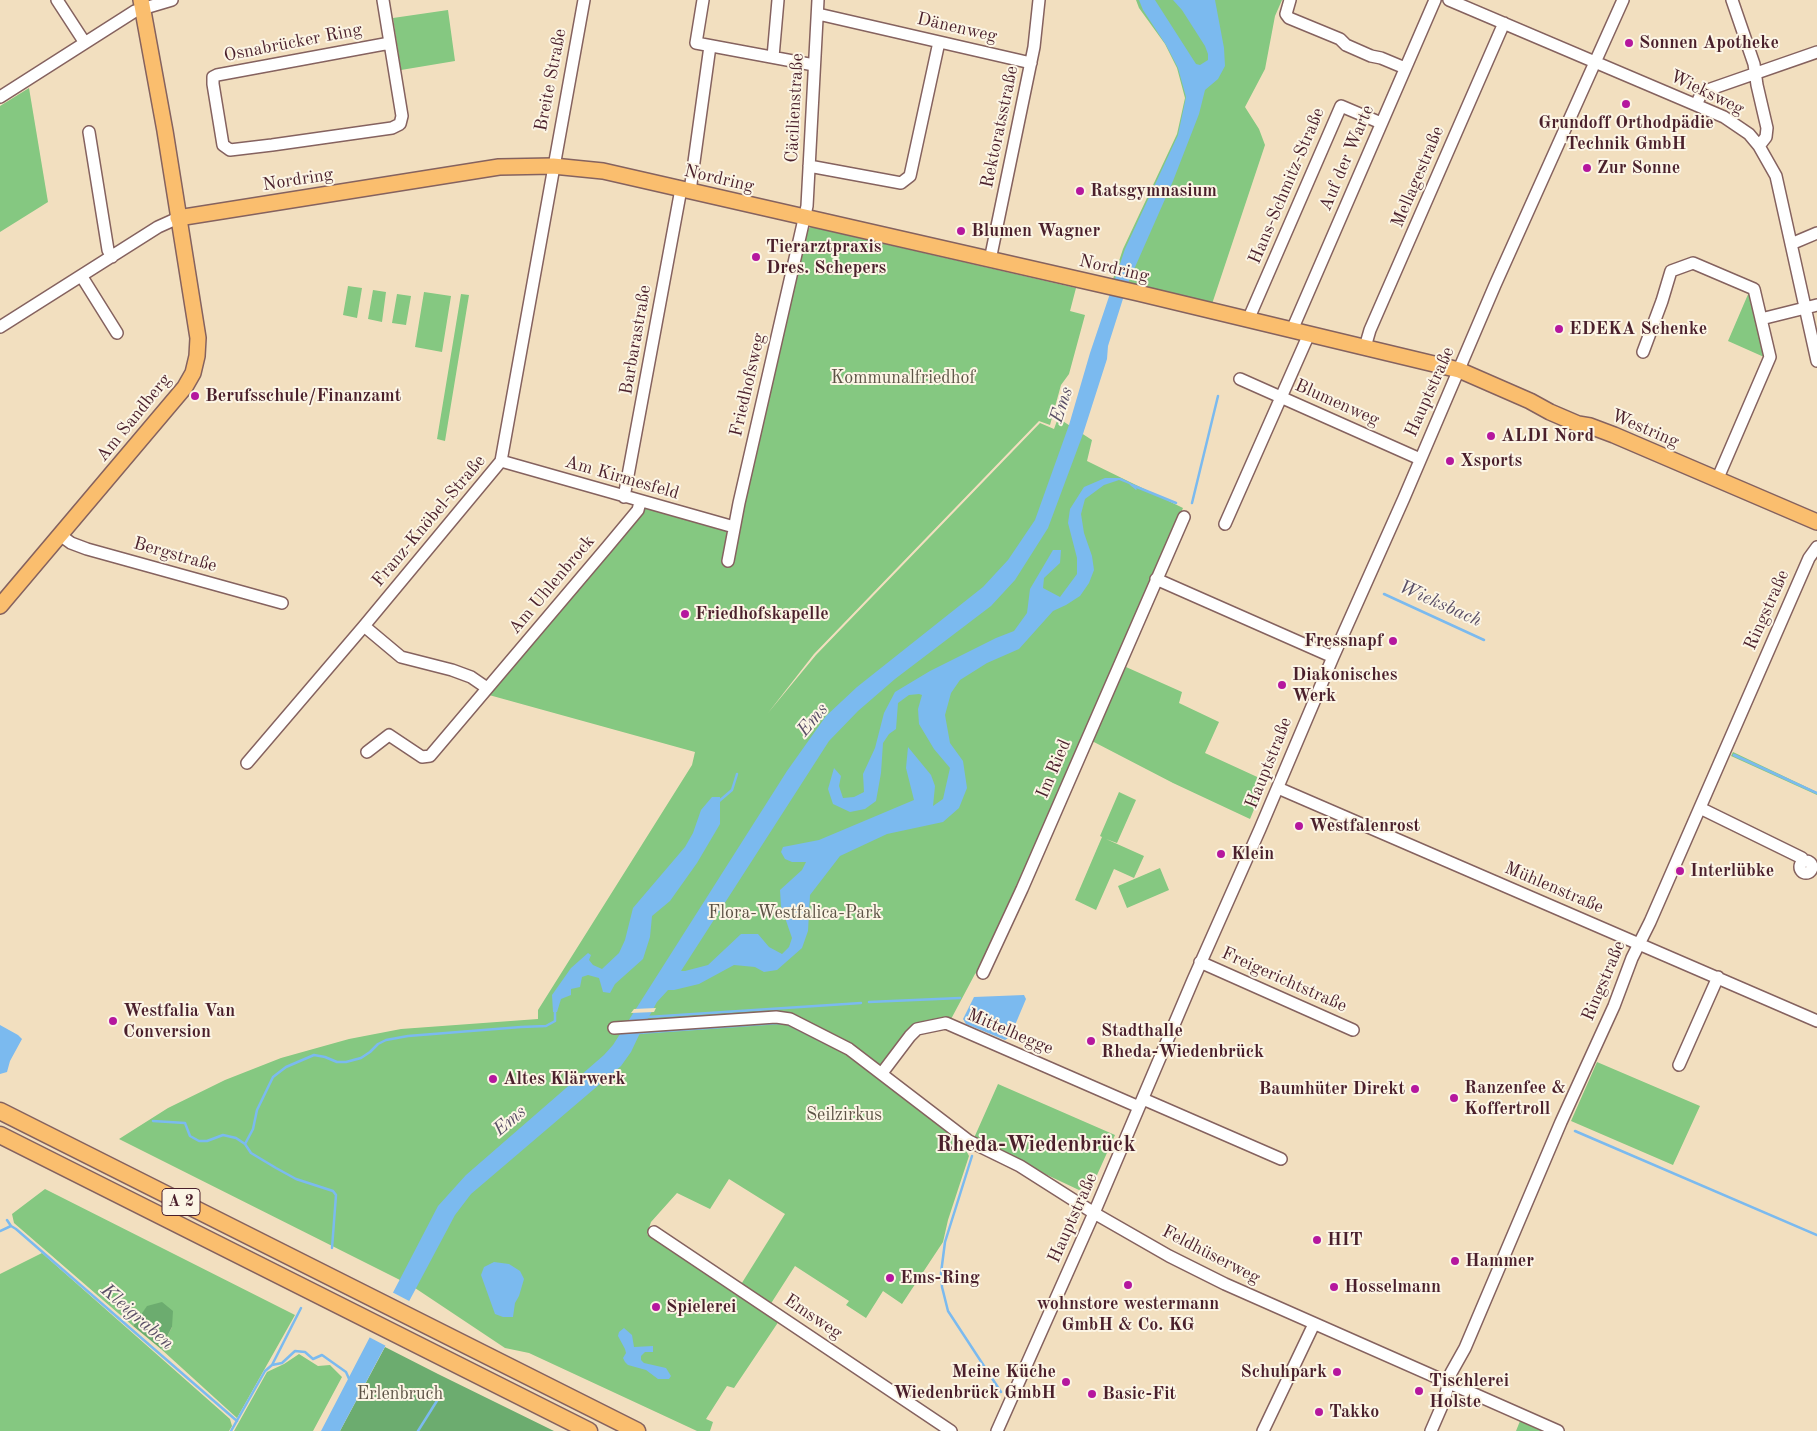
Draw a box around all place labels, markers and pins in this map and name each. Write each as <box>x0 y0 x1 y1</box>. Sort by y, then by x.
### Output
place label: Sonnen Apotheke <box>1639 32 1779 54</box>
marker: Sonnen Apotheke <box>1623 37 1635 49</box>
marker: Grundoff Orthodpädie Technik GmbH <box>1620 98 1632 110</box>
place label: Grundoff Orthodpädie Technik GmbH <box>1538 112 1714 154</box>
place label: Zur Sonne <box>1597 157 1680 179</box>
marker: Zur Sonne <box>1581 162 1593 174</box>
place label: Ratsgymnasium <box>1090 180 1217 202</box>
marker: Ratsgymnasium <box>1074 185 1086 197</box>
place label: Blumen Wagner <box>971 220 1100 242</box>
marker: Blumen Wagner <box>955 225 967 237</box>
place label: Tierarztpraxis Dres. Schepers <box>766 236 886 278</box>
marker: Tierarztpraxis Dres. Schepers <box>750 251 762 263</box>
place label: EDEKA Schenke <box>1569 318 1707 340</box>
marker: EDEKA Schenke <box>1553 323 1565 335</box>
place label: Berufsschule/Finanzamt <box>205 385 401 407</box>
marker: Berufsschule/Finanzamt <box>189 390 201 402</box>
place label: ALDI Nord <box>1501 425 1594 447</box>
marker: ALDI Nord <box>1485 430 1497 442</box>
place label: Xsports <box>1460 450 1522 472</box>
marker: Xsports <box>1444 455 1456 467</box>
place label: Friedhofskapelle <box>695 603 829 625</box>
marker: Friedhofskapelle <box>679 608 691 620</box>
place label: Fressnapf <box>1304 630 1383 652</box>
marker: Fressnapf <box>1387 635 1399 647</box>
place label: Diakonisches Werk <box>1292 664 1398 706</box>
marker: Diakonisches Werk <box>1276 679 1288 691</box>
place label: Westfalenrost <box>1309 815 1420 837</box>
marker: Westfalenrost <box>1293 820 1305 832</box>
place label: Klein <box>1231 843 1274 865</box>
marker: Klein <box>1215 848 1227 860</box>
place label: Interlübke <box>1690 860 1774 882</box>
marker: Interlübke <box>1674 865 1686 877</box>
place label: Westfalia Van Conversion <box>123 1000 235 1042</box>
marker: Westfalia Van Conversion <box>107 1015 119 1027</box>
place label: Stadthalle Rheda-Wiedenbrück <box>1101 1020 1264 1062</box>
marker: Stadthalle Rheda-Wiedenbrück <box>1085 1035 1097 1047</box>
place label: Altes Klärwerk <box>503 1068 626 1090</box>
marker: Altes Klärwerk <box>487 1073 499 1085</box>
place label: Ranzenfee & Koffertroll <box>1464 1077 1566 1120</box>
place label: Baumhüter Direkt <box>1258 1078 1405 1100</box>
marker: Baumhüter Direkt <box>1409 1083 1421 1095</box>
marker: Ranzenfee & Koffertroll <box>1448 1092 1460 1104</box>
place label: HIT <box>1327 1229 1363 1251</box>
marker: HIT <box>1311 1234 1323 1246</box>
place label: Hammer <box>1465 1250 1534 1272</box>
marker: Hammer <box>1449 1255 1461 1267</box>
place label: Ems-Ring <box>900 1267 980 1289</box>
marker: Ems-Ring <box>884 1272 896 1284</box>
place label: Hosselmann <box>1344 1276 1441 1298</box>
marker: wohnstore westermann GmbH & Co. KG <box>1122 1279 1134 1291</box>
marker: Hosselmann <box>1328 1281 1340 1293</box>
place label: wohnstore westermann GmbH & Co. KG <box>1037 1293 1219 1336</box>
place label: Spielerei <box>666 1296 736 1318</box>
marker: Spielerei <box>650 1301 662 1313</box>
place label: Meine Küche Wiedenbrück GmbH <box>893 1361 1056 1404</box>
place label: Schuhpark <box>1241 1361 1327 1383</box>
marker: Schuhpark <box>1331 1366 1343 1378</box>
place label: Tischlerei Holste <box>1429 1370 1509 1412</box>
marker: Meine Küche Wiedenbrück GmbH <box>1060 1376 1072 1388</box>
place label: Basic-Fit <box>1102 1383 1176 1405</box>
marker: Tischlerei Holste <box>1413 1385 1425 1397</box>
marker: Basic-Fit <box>1086 1388 1098 1400</box>
place label: Takko <box>1329 1401 1379 1423</box>
marker: Takko <box>1313 1406 1325 1418</box>

